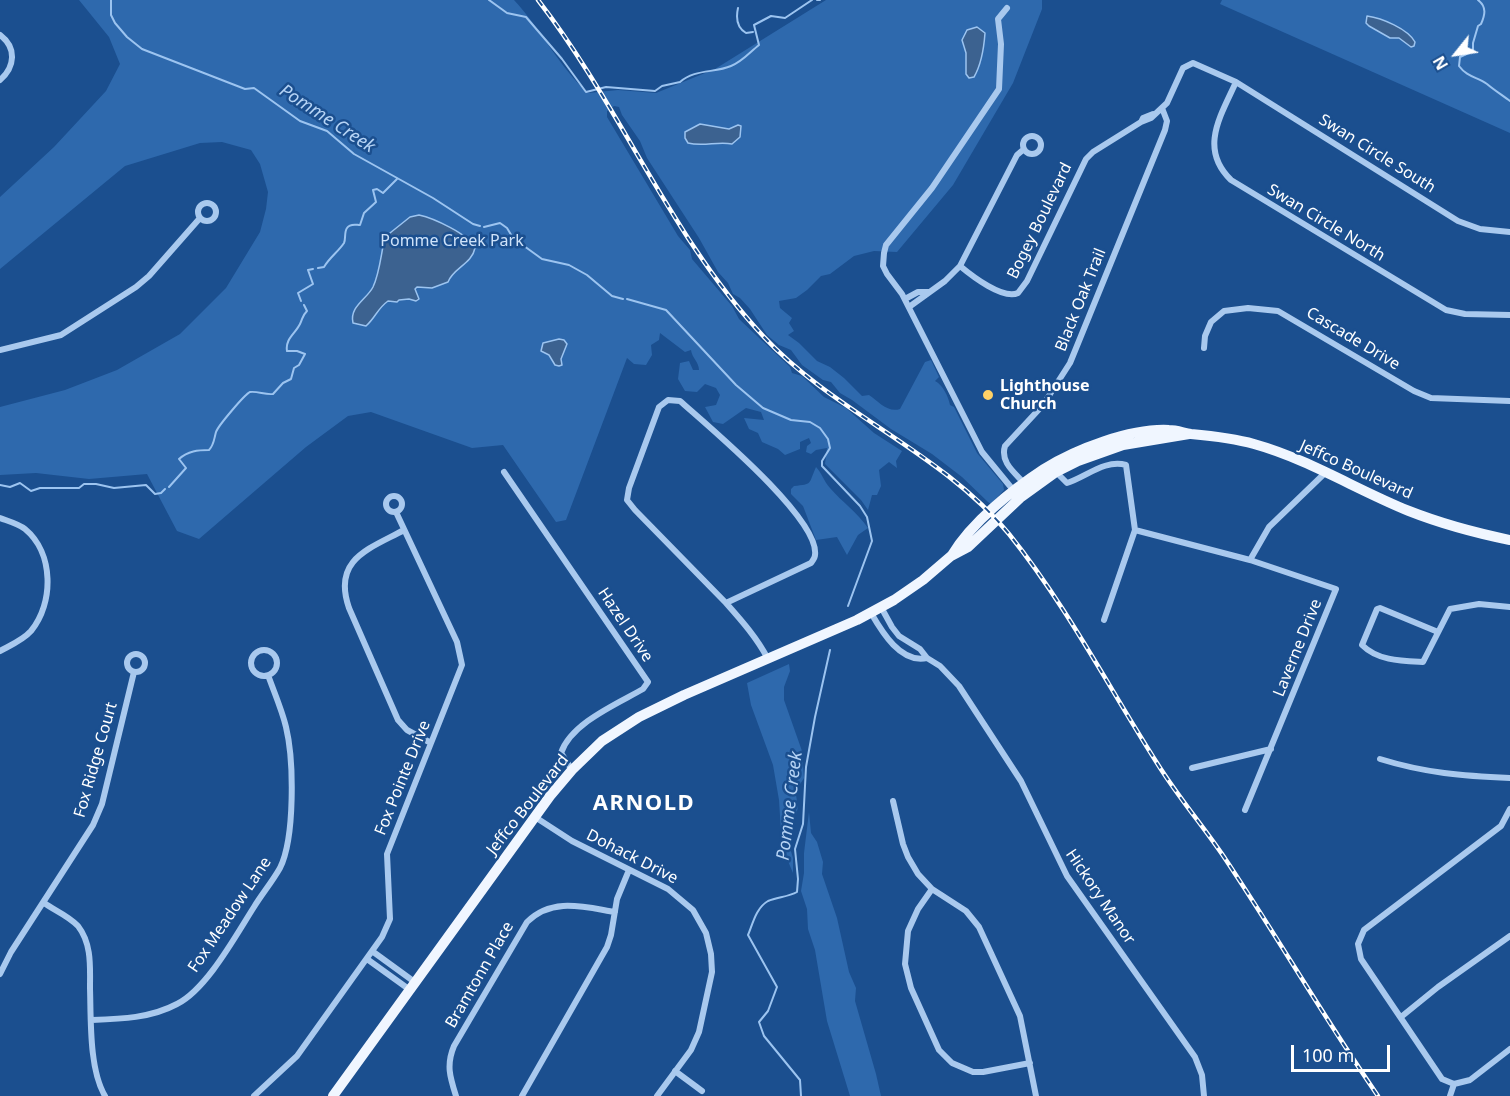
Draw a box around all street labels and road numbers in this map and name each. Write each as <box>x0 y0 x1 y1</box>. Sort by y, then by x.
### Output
street label: Swan Circle South <box>1315 110 1439 198</box>
street label: Bogey Boulevard <box>1004 160 1076 282</box>
street label: Swan Circle North <box>1264 180 1388 266</box>
street label: Black Oak Trail <box>1052 246 1110 354</box>
street label: Cascade Drive <box>1303 303 1403 375</box>
street label: Jeffco Boulevard <box>1296 436 1416 504</box>
street label: Hazel Drive <box>593 584 657 666</box>
street label: Laverne Drive <box>1270 596 1326 700</box>
street label: Fox Ridge Court <box>70 700 122 820</box>
street label: Fox Pointe Drive <box>371 718 435 838</box>
street label: Jeffco Boulevard <box>483 751 573 859</box>
street label: Dohack Drive <box>583 826 681 888</box>
street label: Hickory Manor <box>1061 846 1139 948</box>
street label: Fox Meadow Lane <box>184 854 276 976</box>
street label: Bramtonn Place <box>442 918 518 1032</box>

